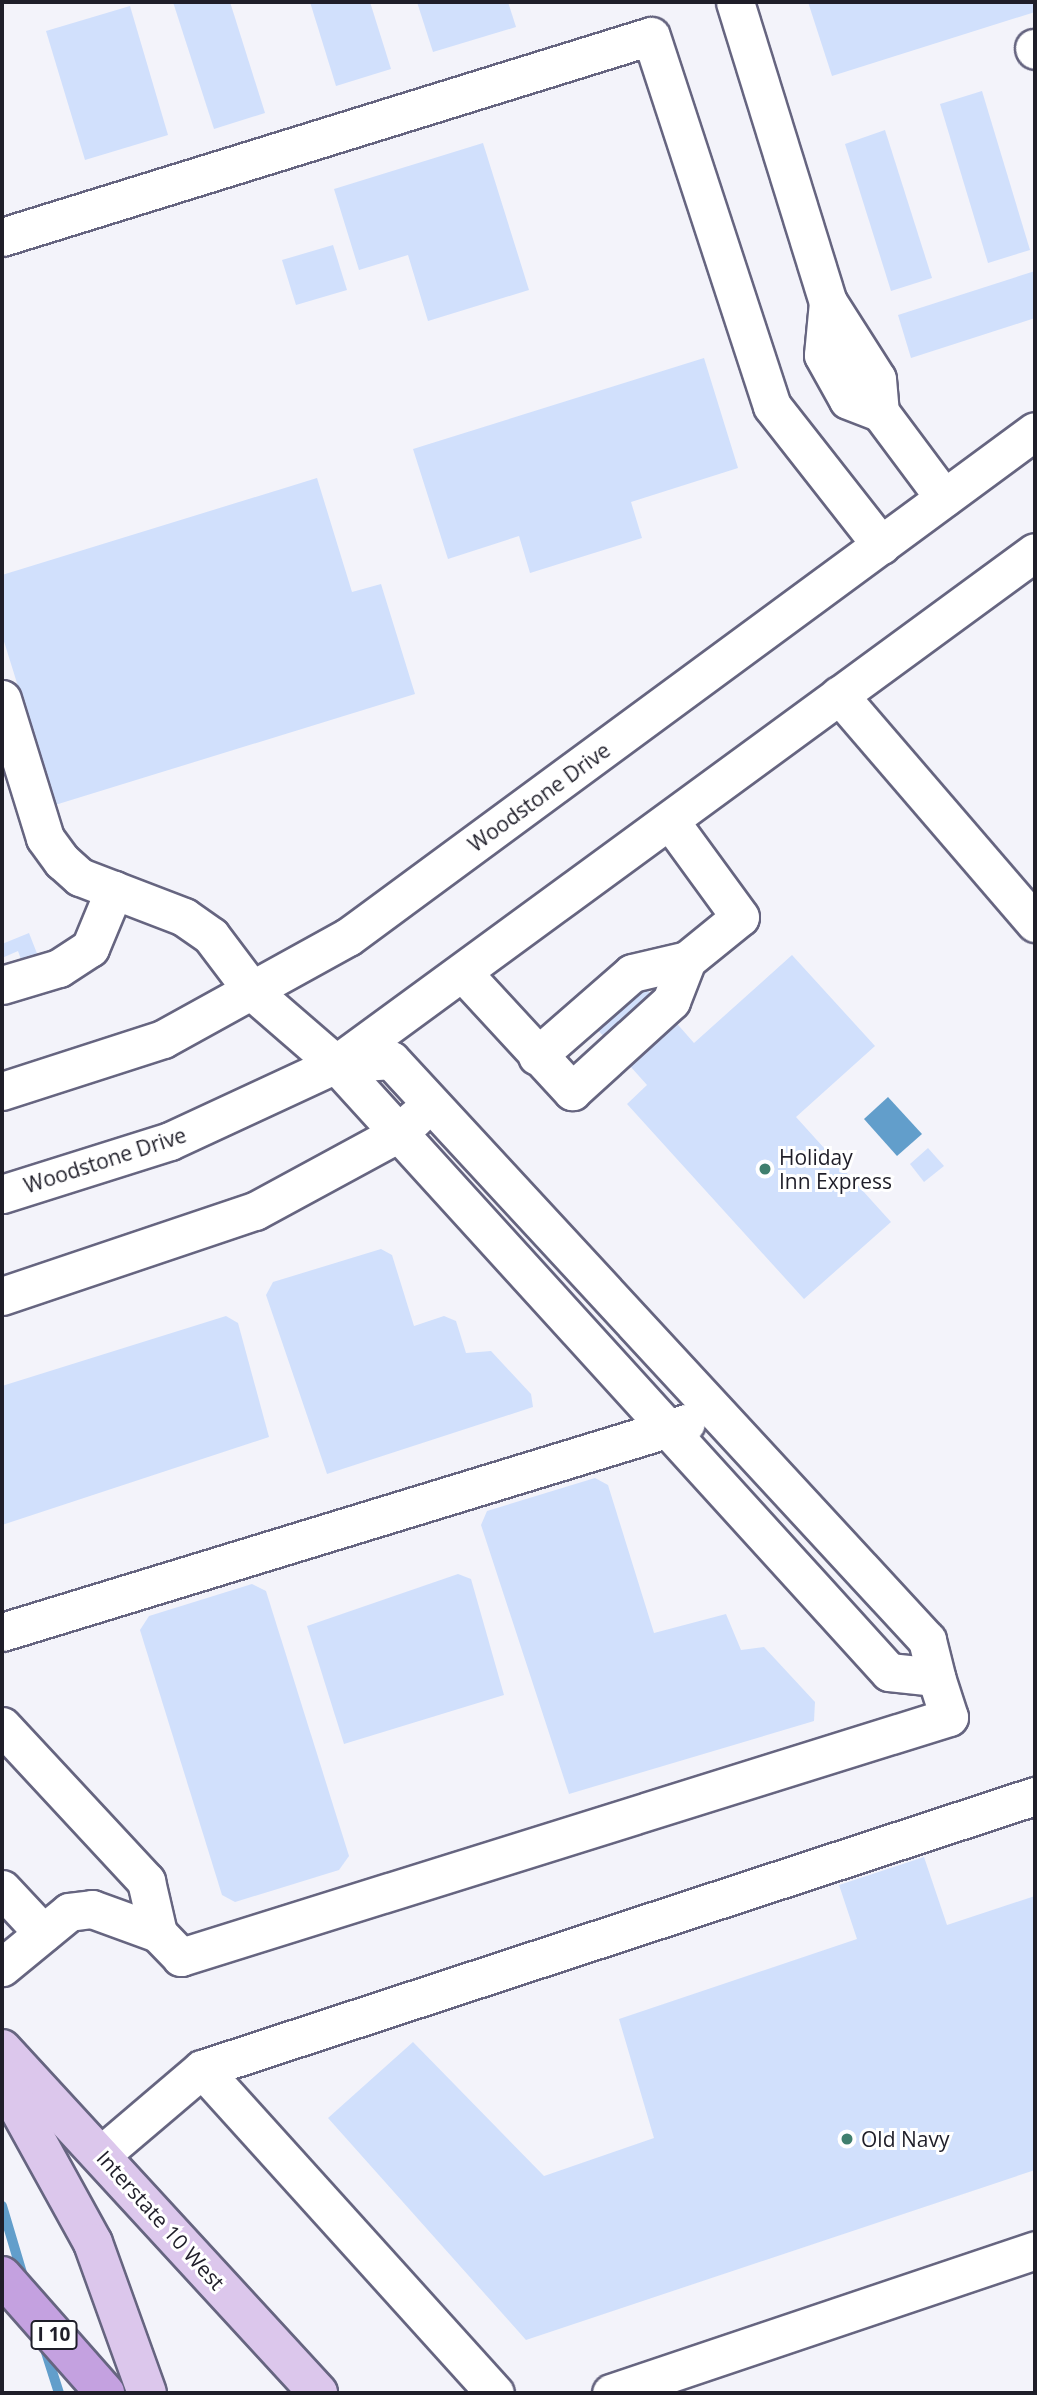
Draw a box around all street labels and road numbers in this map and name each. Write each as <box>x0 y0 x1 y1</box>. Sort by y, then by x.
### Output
street label: Woodstone Drive <box>463 737 615 857</box>
street label: Woodstone Drive <box>21 1122 189 1198</box>
street label: Interstate 10 West <box>92 2145 230 2295</box>
road number: I 10 <box>30 2320 78 2350</box>

